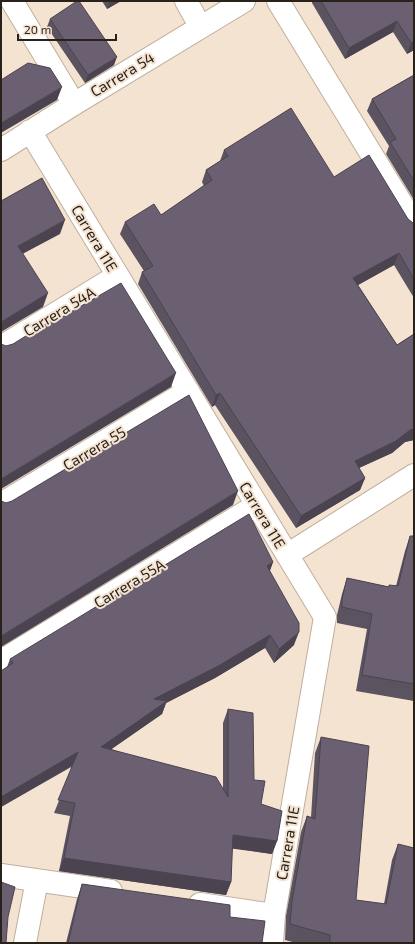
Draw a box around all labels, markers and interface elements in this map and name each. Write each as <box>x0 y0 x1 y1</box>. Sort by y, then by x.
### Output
scale bar <box>18 16 116 42</box>
text: 20 m <box>24 22 51 36</box>
street label: Carrera 54 <box>87 48 157 100</box>
street label: Carrera 11E <box>68 201 122 275</box>
street label: Carrera 54A <box>20 282 99 340</box>
street label: Carrera 55 <box>59 422 129 474</box>
street label: Carrera 11E <box>236 478 290 552</box>
street label: Carrera 55A <box>90 554 168 611</box>
street label: Carrera 11E <box>272 805 302 881</box>

